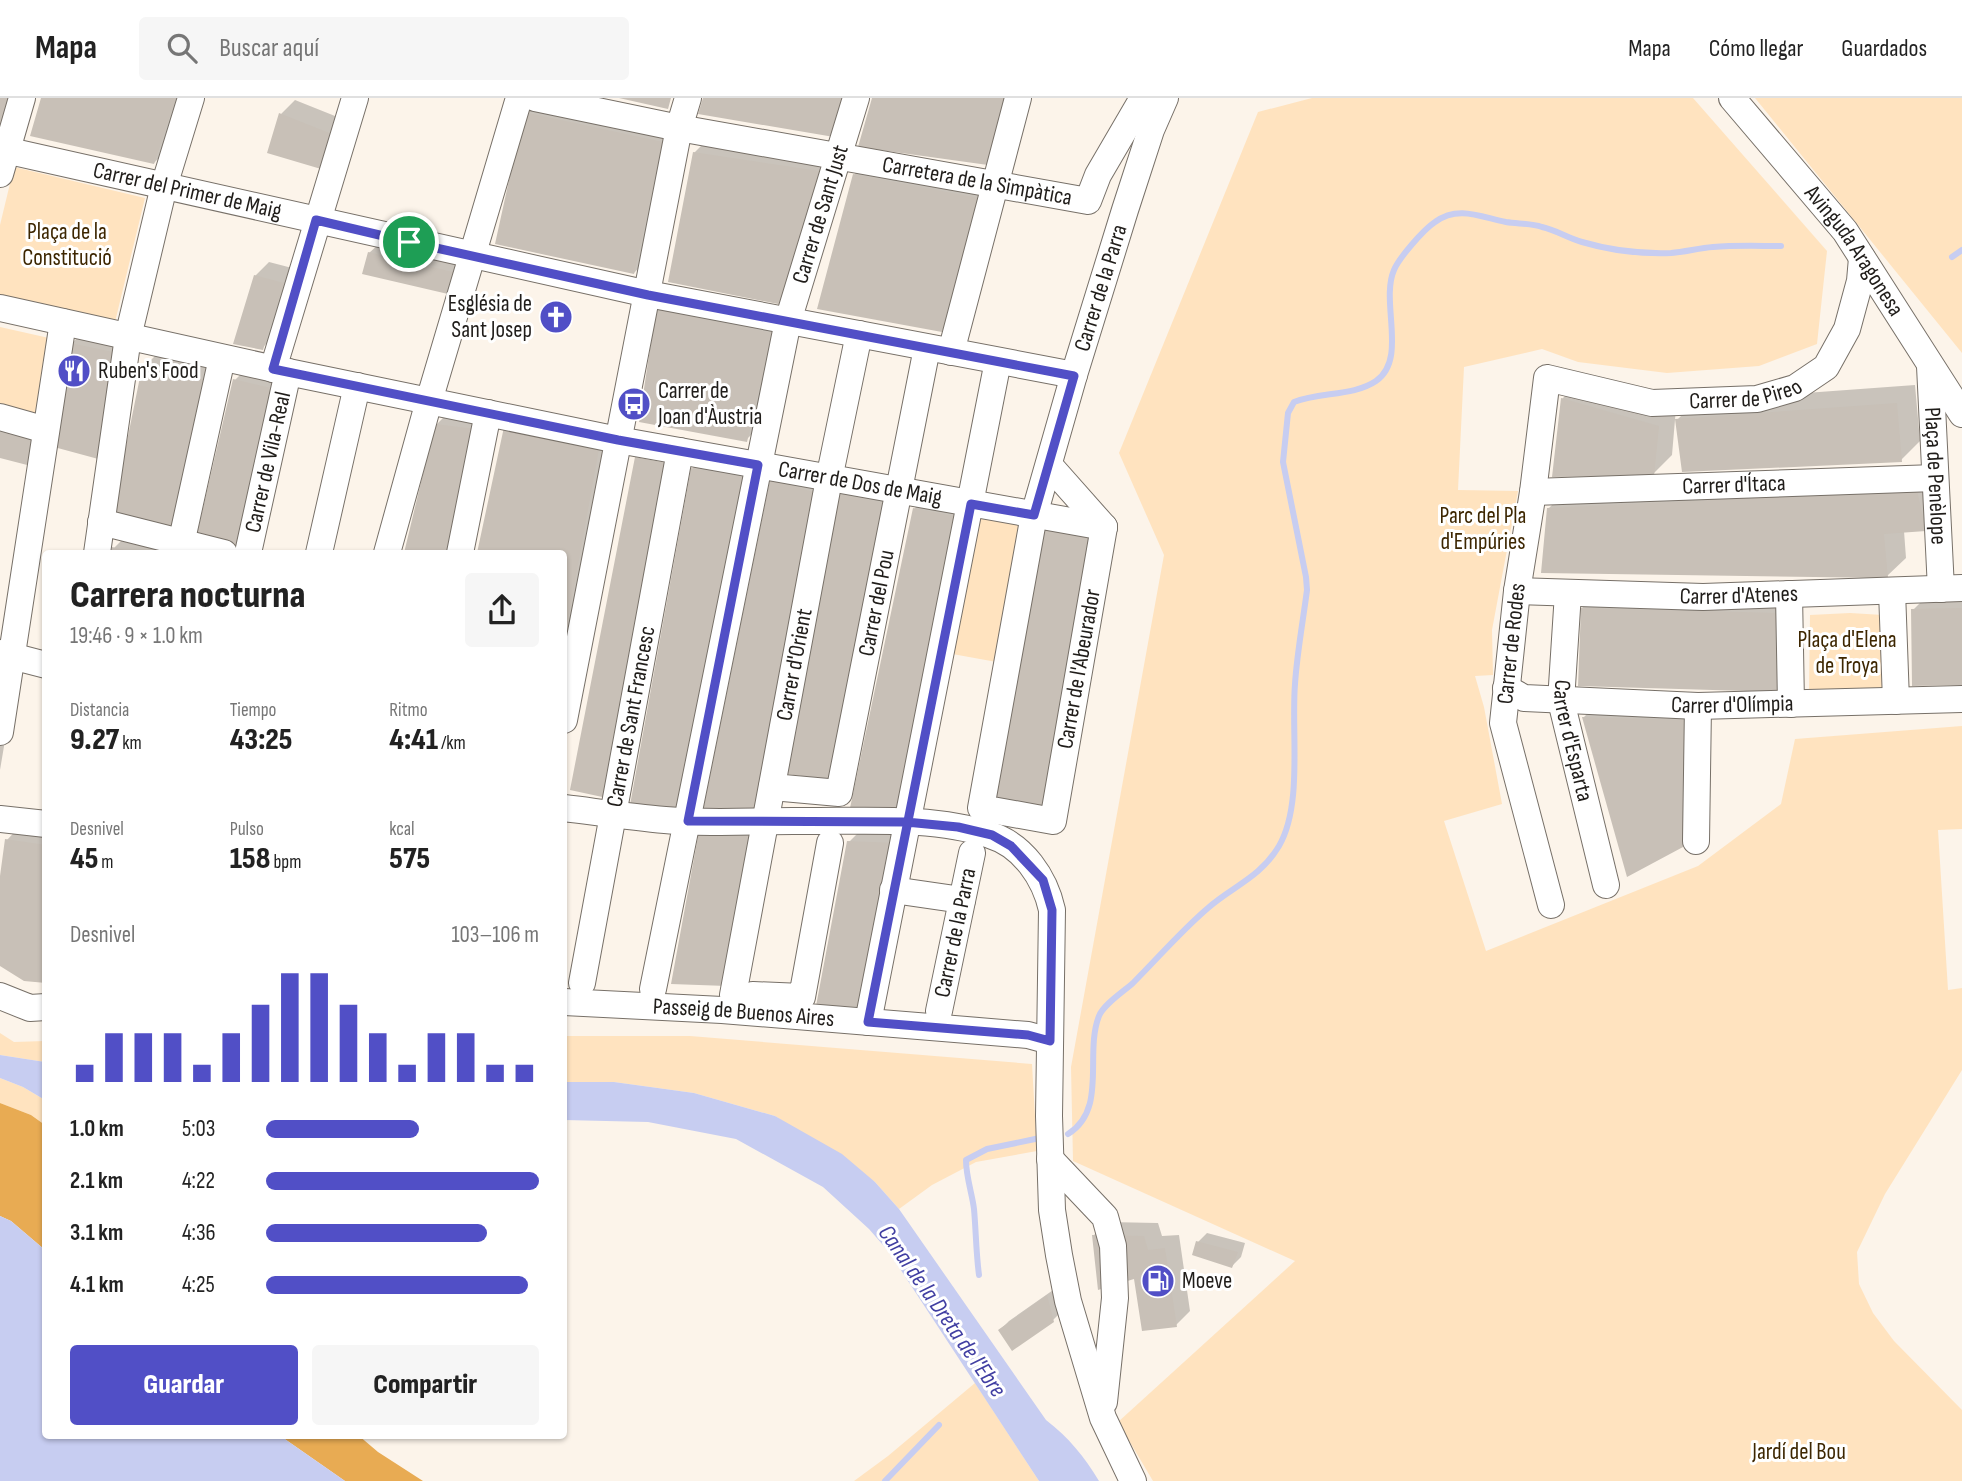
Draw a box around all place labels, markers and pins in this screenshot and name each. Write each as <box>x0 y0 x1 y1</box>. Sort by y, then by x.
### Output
pin <box>379 212 439 272</box>
place label: Església de Sant Josep <box>448 290 532 344</box>
church icon: Església de Sant Josep <box>537 298 575 336</box>
restaurant icon: Ruben's Food <box>55 352 93 390</box>
place label: Ruben's Food <box>98 357 199 385</box>
place label: Carrer de Joan d'Àustria <box>657 377 762 431</box>
bus stop icon: Carrer de Joan d'Àustria <box>615 385 653 423</box>
fuel station icon: Moeve <box>1139 1262 1177 1300</box>
place label: Moeve <box>1182 1267 1232 1295</box>

